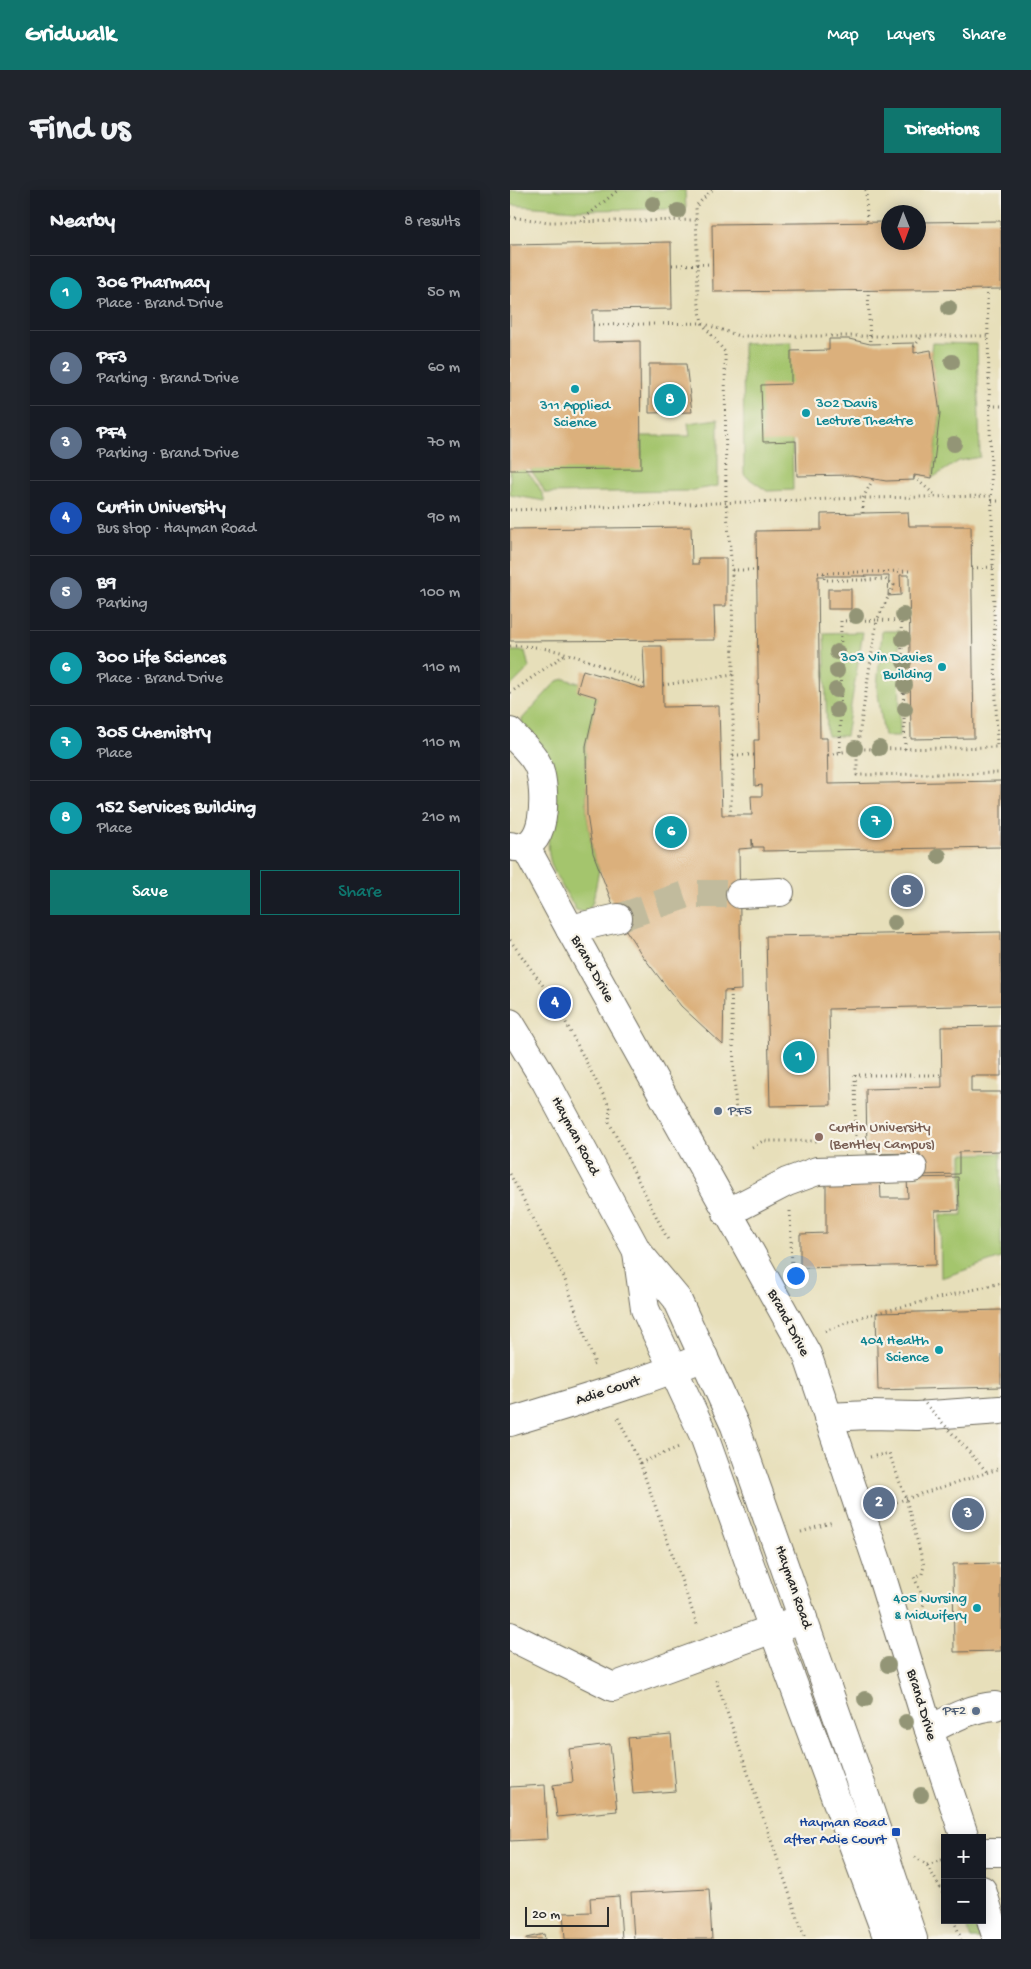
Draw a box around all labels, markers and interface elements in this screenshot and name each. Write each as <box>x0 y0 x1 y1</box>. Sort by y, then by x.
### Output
text: Gridwalk <box>25 21 116 50</box>
text: Map <box>827 25 859 46</box>
text: Layers <box>887 25 934 46</box>
text: Share <box>962 25 1006 46</box>
button: Directions <box>884 108 1001 153</box>
text: Find us <box>30 110 130 151</box>
north arrow <box>881 205 926 250</box>
text: Nearby <box>50 210 115 235</box>
text: 8 results <box>404 213 460 232</box>
text: 306 Pharmacy <box>97 272 210 295</box>
text: 1 <box>63 284 69 303</box>
text: 50 m <box>427 284 460 303</box>
text: Place · Brand Drive <box>97 295 223 314</box>
text: PF3 <box>97 347 127 370</box>
text: 2 <box>62 359 70 378</box>
text: 60 m <box>428 359 460 378</box>
text: Parking · Brand Drive <box>97 370 239 389</box>
pin: 8 <box>654 381 686 419</box>
marker: 311 Applied Science <box>569 383 581 395</box>
place label: 302 Davis Lecture Theatre <box>815 395 913 430</box>
place label: 311 Applied Science <box>539 397 611 432</box>
marker: 302 Davis Lecture Theatre <box>800 407 812 419</box>
text: PF4 <box>97 422 126 445</box>
text: 3 <box>62 434 70 453</box>
text: 70 m <box>427 434 460 453</box>
text: Parking · Brand Drive <box>97 445 239 464</box>
text: Curtin University <box>97 497 226 520</box>
text: 4 <box>62 509 70 528</box>
text: 90 m <box>428 509 460 528</box>
text: Bus stop · Hayman Road <box>97 520 256 539</box>
text: B9 <box>97 572 116 595</box>
text: 5 <box>62 584 70 603</box>
text: 100 m <box>420 584 460 603</box>
text: Parking <box>97 595 148 614</box>
text: 300 Life Sciences <box>97 647 226 670</box>
place label: 303 Vin Davies Building <box>840 649 932 684</box>
text: 6 <box>62 659 70 678</box>
text: 110 m <box>423 659 460 678</box>
marker: 303 Vin Davies Building <box>936 661 948 673</box>
text: Place · Brand Drive <box>97 670 223 689</box>
text: 305 Chemistry <box>97 722 211 745</box>
text: 7 <box>62 734 70 753</box>
text: 110 m <box>423 734 460 753</box>
text: Place <box>97 745 132 764</box>
text: 152 Services Building <box>97 797 256 820</box>
pin: 7 <box>860 803 892 841</box>
text: 8 <box>62 809 70 828</box>
text: 210 m <box>421 809 460 828</box>
pin: 6 <box>655 813 687 851</box>
text: Place <box>97 820 132 839</box>
button: Save <box>50 870 250 915</box>
button: Share <box>260 870 460 915</box>
pin: 5 <box>891 872 923 910</box>
street label: Brand Drive <box>566 932 618 1006</box>
pin: 4 <box>539 984 571 1022</box>
pin: 1 <box>783 1038 815 1076</box>
street label: Hayman Road <box>547 1093 604 1180</box>
place label: PF5 <box>727 1102 752 1120</box>
marker: PF5 <box>712 1105 724 1117</box>
place label: Curtin University (Bentley Campus) <box>829 1119 935 1154</box>
marker: Curtin University (Bentley Campus) <box>813 1131 825 1143</box>
your location <box>783 1263 809 1289</box>
street label: Brand Drive <box>762 1285 813 1360</box>
place label: 404 Health Science <box>861 1332 929 1367</box>
marker: 404 Health Science <box>933 1344 945 1356</box>
street label: Adie Court <box>574 1372 644 1410</box>
pin: 2 <box>863 1484 895 1522</box>
pin: 3 <box>952 1495 984 1533</box>
street label: Hayman Road <box>770 1543 816 1632</box>
place label: 405 Nursing & Midwifery <box>893 1590 968 1625</box>
marker: 405 Nursing & Midwifery <box>971 1602 983 1614</box>
street label: Brand Drive <box>901 1666 940 1743</box>
place label: PF2 <box>942 1702 966 1720</box>
marker: PF2 <box>970 1705 982 1717</box>
place label: Hayman Road after Adie Court <box>784 1814 888 1849</box>
marker: Hayman Road after Adie Court <box>890 1826 902 1838</box>
map controls <box>941 1834 986 1924</box>
button: + <box>941 1834 986 1879</box>
button: − <box>941 1879 986 1924</box>
scale bar <box>525 1904 609 1927</box>
text: 20 m <box>532 1907 560 1924</box>

